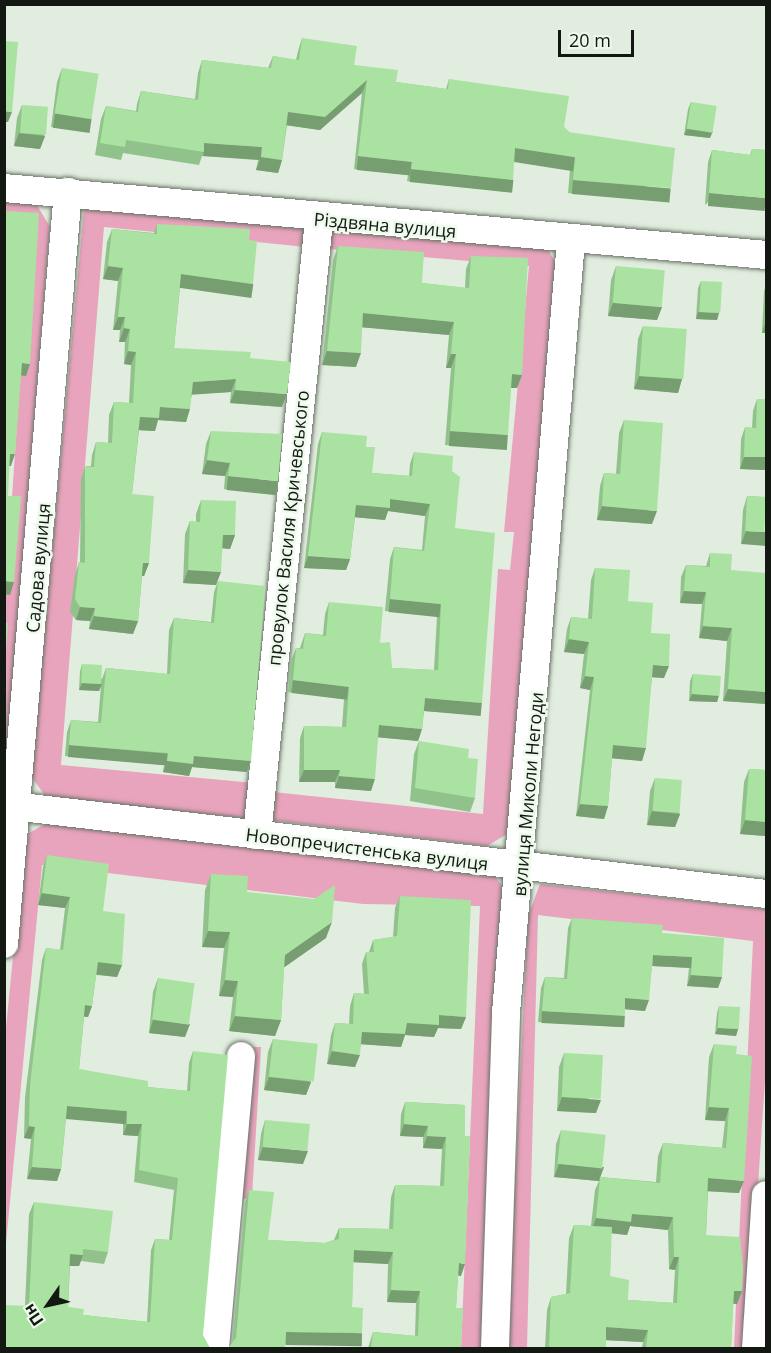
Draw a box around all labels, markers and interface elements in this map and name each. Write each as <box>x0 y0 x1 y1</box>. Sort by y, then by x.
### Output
scale bar <box>561 18 638 56</box>
text: 20 m <box>569 28 611 52</box>
street label: Різдвяна вулиця <box>313 208 457 242</box>
street label: провулок Василя Кричевського <box>263 389 313 667</box>
street label: Садова вулиця <box>22 502 54 634</box>
street label: вулиця Миколи Негоди <box>508 691 548 897</box>
street label: Новопречистенська вулиця <box>245 823 489 875</box>
north arrow <box>18 1275 78 1335</box>
text: Пн <box>18 1300 48 1331</box>

